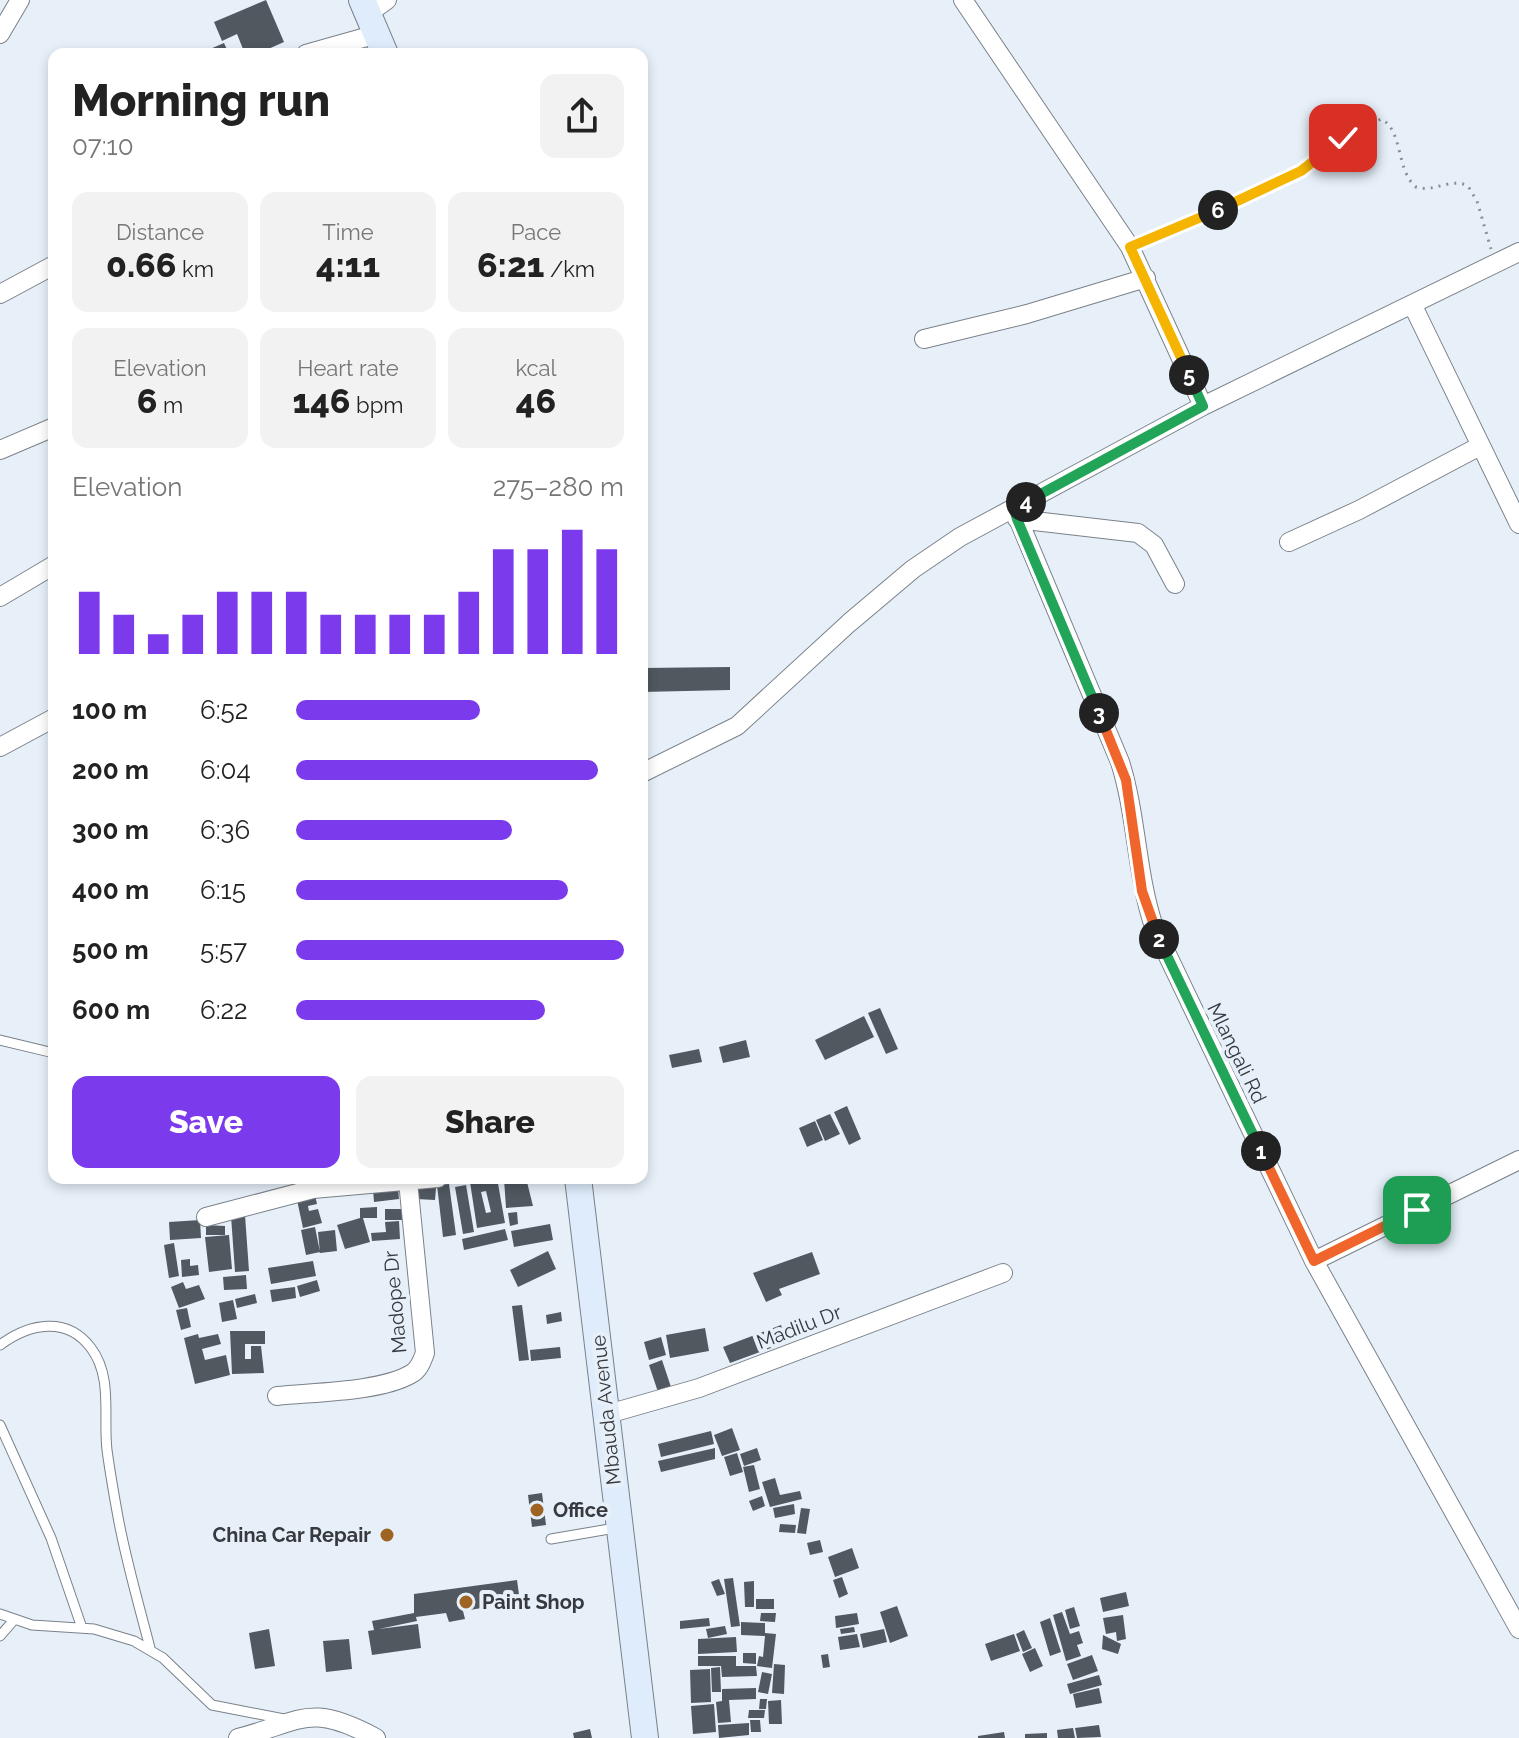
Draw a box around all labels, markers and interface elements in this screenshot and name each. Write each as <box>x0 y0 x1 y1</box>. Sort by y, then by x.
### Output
button: share <box>540 74 624 158</box>
text: Morning run <box>72 75 330 126</box>
pin <box>1309 104 1377 172</box>
icon: check <box>1321 116 1365 160</box>
text: 07:10 <box>72 131 134 161</box>
pin: 6 <box>1198 190 1238 230</box>
text: 6 <box>1211 197 1225 223</box>
text: Distance <box>116 219 204 245</box>
text: Time <box>322 219 374 245</box>
text: Pace <box>511 219 561 245</box>
text: 0.66 <box>106 245 176 285</box>
text: 4:11 <box>316 245 380 285</box>
text: 6:21 <box>477 245 544 285</box>
text: km <box>176 256 214 282</box>
text: /km <box>544 256 595 282</box>
text: Elevation <box>113 355 207 381</box>
text: Heart rate <box>297 355 399 381</box>
text: kcal <box>515 355 557 381</box>
pin: 5 <box>1169 355 1209 395</box>
text: 5 <box>1183 362 1195 388</box>
text: 6 <box>137 381 157 421</box>
text: 146 <box>293 381 350 421</box>
text: 46 <box>516 381 556 421</box>
text: m <box>157 392 183 418</box>
text: bpm <box>350 392 403 418</box>
text: Elevation <box>72 472 182 502</box>
text: 275–280 m <box>493 472 624 502</box>
pin: 4 <box>1006 482 1046 522</box>
text: 4 <box>1020 489 1032 515</box>
pin: 3 <box>1079 693 1119 733</box>
text: 100 m <box>72 695 147 725</box>
text: 6:52 <box>200 695 248 725</box>
text: 3 <box>1093 700 1105 726</box>
text: 200 m <box>72 755 149 785</box>
text: 6:04 <box>200 755 251 785</box>
text: 300 m <box>72 815 149 845</box>
text: 6:36 <box>200 815 250 845</box>
text: 400 m <box>72 875 149 905</box>
text: 6:15 <box>200 875 246 905</box>
pin: 2 <box>1139 919 1179 959</box>
text: 2 <box>1153 926 1165 952</box>
text: 500 m <box>72 935 149 965</box>
text: 5:57 <box>200 935 247 965</box>
text: 600 m <box>72 995 150 1025</box>
text: 6:22 <box>200 995 248 1025</box>
street label: Mlangali Rd <box>1202 999 1272 1107</box>
button: Save <box>72 1076 340 1168</box>
button: Share <box>356 1076 624 1168</box>
pin: 1 <box>1241 1131 1281 1171</box>
text: 1 <box>1256 1138 1266 1164</box>
pin <box>1383 1176 1451 1244</box>
icon: arrive <box>1395 1188 1439 1232</box>
street label: Madope Dr <box>379 1250 411 1354</box>
street label: Madilu Dr <box>753 1300 845 1354</box>
street label: Mbauda Avenue <box>586 1334 626 1486</box>
place label: Office <box>553 1498 608 1522</box>
marker: Office <box>528 1501 546 1519</box>
place label: China Car Repair <box>213 1523 371 1547</box>
marker: China Car Repair <box>378 1526 396 1544</box>
place label: Paint Shop <box>482 1590 585 1614</box>
marker: Paint Shop <box>457 1593 475 1611</box>

